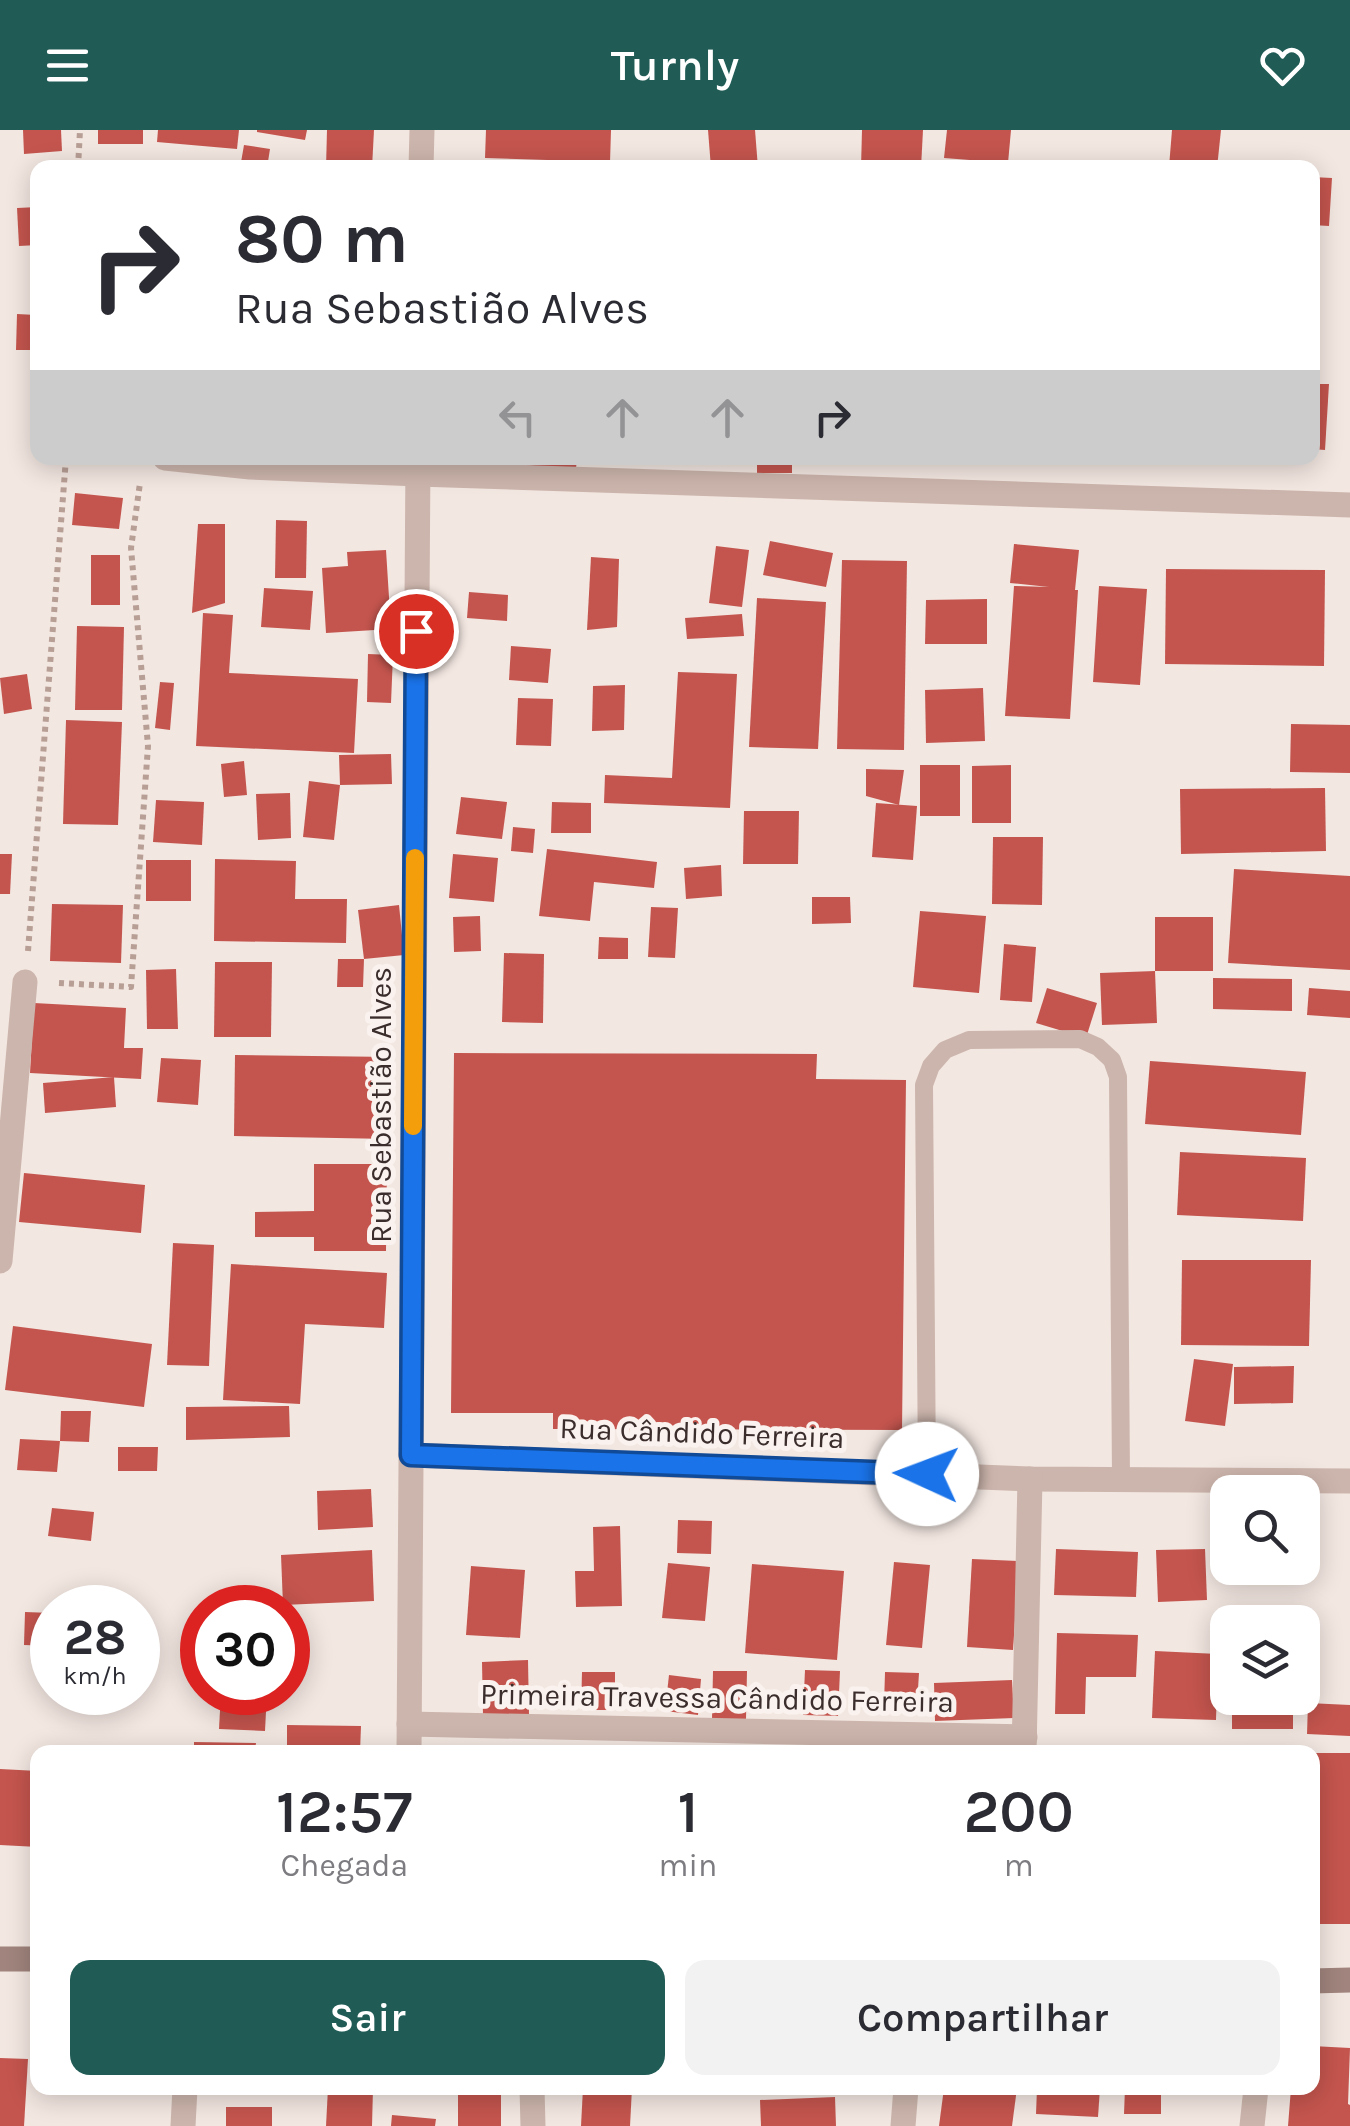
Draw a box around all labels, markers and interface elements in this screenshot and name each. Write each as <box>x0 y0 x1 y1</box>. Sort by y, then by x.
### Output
icon: menu <box>40 38 95 93</box>
icon: heart <box>1255 38 1310 93</box>
text: Turnly <box>611 39 739 91</box>
text: 80 m <box>235 198 409 280</box>
icon: right <box>70 200 200 330</box>
text: Rua Sebastião Alves <box>235 282 649 334</box>
icon: left <box>490 390 545 445</box>
icon: ahead <box>595 390 650 445</box>
icon: ahead <box>700 390 755 445</box>
icon: right <box>805 390 860 445</box>
pin <box>374 589 459 674</box>
icon: arrive <box>389 604 444 659</box>
street label: Rua Sebastião Alves <box>363 967 399 1243</box>
street label: Rua Cândido Ferreira <box>559 1410 845 1456</box>
position arrow <box>875 1422 979 1526</box>
map controls <box>1210 1475 1320 1715</box>
button: search <box>1210 1475 1320 1585</box>
speed limit sign: 30 <box>180 1585 310 1715</box>
button: layers <box>1210 1605 1320 1715</box>
text: 28 <box>64 1608 126 1667</box>
text: km/h <box>63 1661 127 1690</box>
street label: Primeira Travessa Cândido Ferreira <box>480 1676 954 1720</box>
text: 12:57 <box>276 1777 412 1847</box>
text: 1 <box>677 1777 698 1847</box>
text: 200 <box>963 1777 1074 1847</box>
text: Chegada <box>280 1847 408 1884</box>
text: min <box>659 1847 717 1884</box>
text: m <box>1004 1847 1034 1884</box>
button: Sair <box>70 1960 665 2075</box>
button: Compartilhar <box>685 1960 1280 2075</box>

